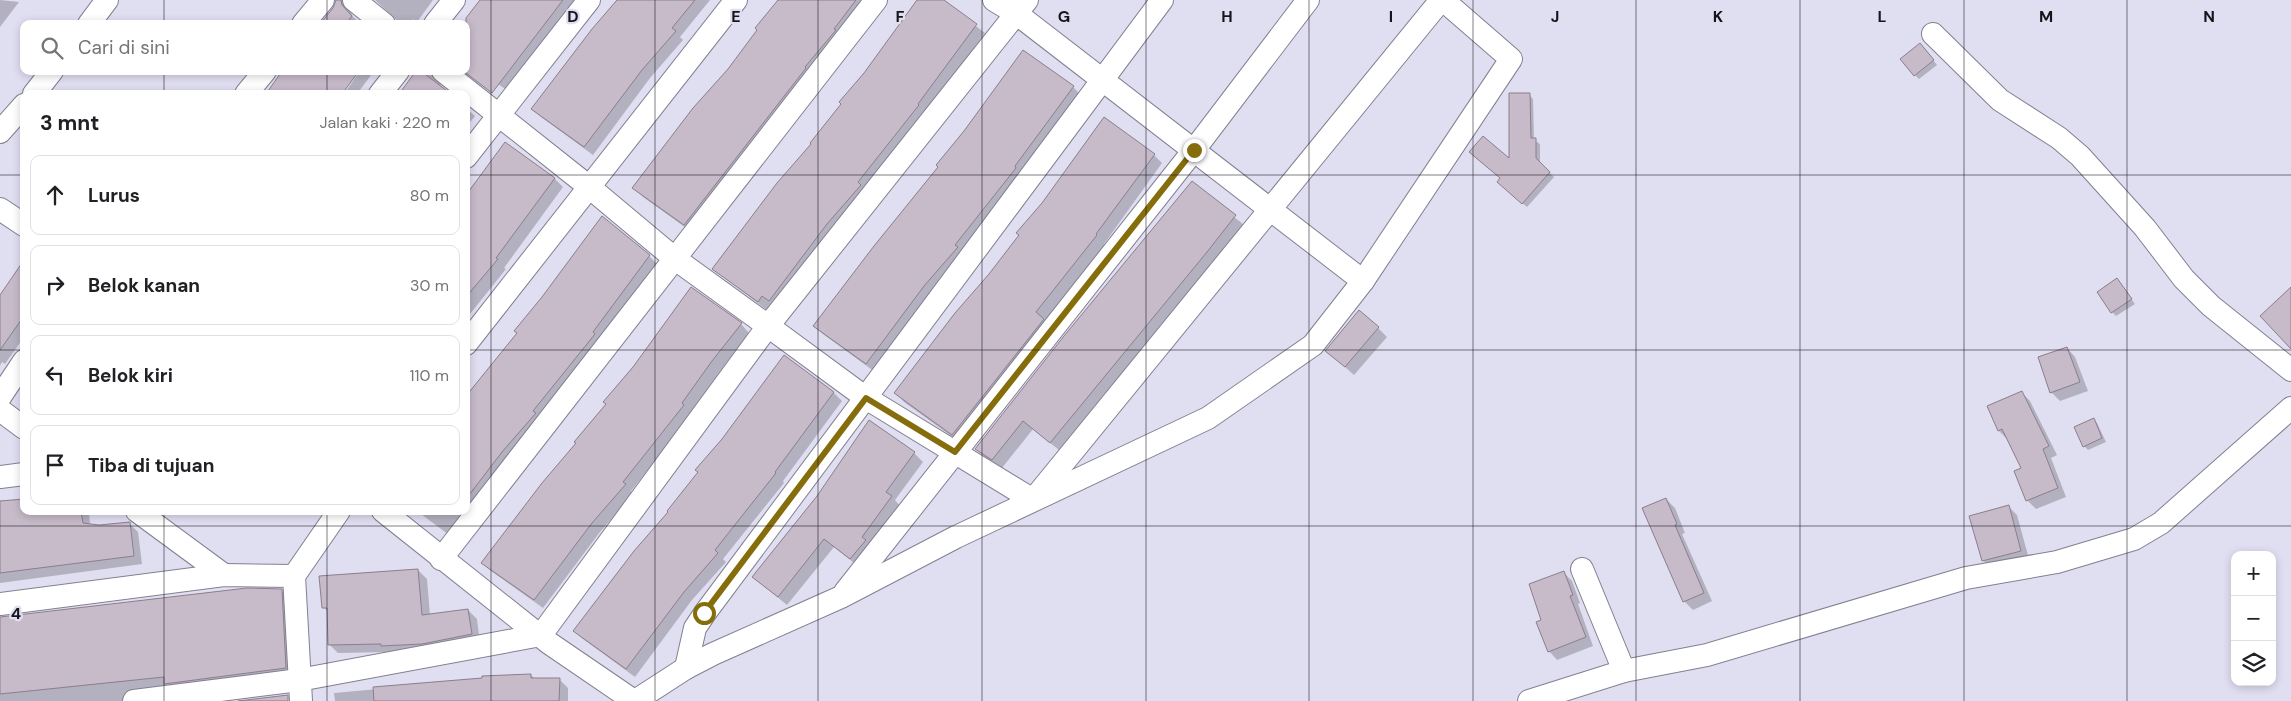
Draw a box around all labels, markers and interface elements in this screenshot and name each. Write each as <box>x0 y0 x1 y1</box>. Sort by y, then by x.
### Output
text: D <box>567 6 579 27</box>
text: E <box>731 6 741 27</box>
text: F <box>896 6 905 27</box>
text: G <box>1058 6 1070 27</box>
text: H <box>1221 6 1233 27</box>
text: I <box>1389 6 1393 27</box>
text: J <box>1551 6 1559 27</box>
text: K <box>1713 6 1724 27</box>
text: L <box>1878 6 1887 27</box>
text: M <box>2039 6 2053 27</box>
text: N <box>2203 6 2215 27</box>
search box <box>20 20 470 75</box>
icon: search <box>38 34 66 62</box>
text: Cari di sini <box>78 35 170 60</box>
text: 3 mnt <box>40 109 99 137</box>
text: Jalan kaki · 220 m <box>320 112 450 133</box>
route end <box>1183 139 1206 162</box>
icon: ahead <box>41 181 69 209</box>
text: Lurus <box>88 183 140 208</box>
text: 80 m <box>410 185 449 206</box>
icon: right <box>41 271 69 299</box>
text: Belok kanan <box>88 273 200 298</box>
text: 30 m <box>410 275 449 296</box>
icon: left <box>41 361 69 389</box>
text: Belok kiri <box>88 363 173 388</box>
text: 110 m <box>410 365 449 386</box>
icon: arrive <box>41 451 69 479</box>
text: Tiba di tujuan <box>88 453 214 478</box>
map controls <box>2231 551 2276 686</box>
button: + <box>2231 551 2276 596</box>
button: − <box>2231 596 2276 641</box>
route start <box>693 602 716 625</box>
text: 4 <box>11 603 21 624</box>
button: layers <box>2231 641 2276 686</box>

